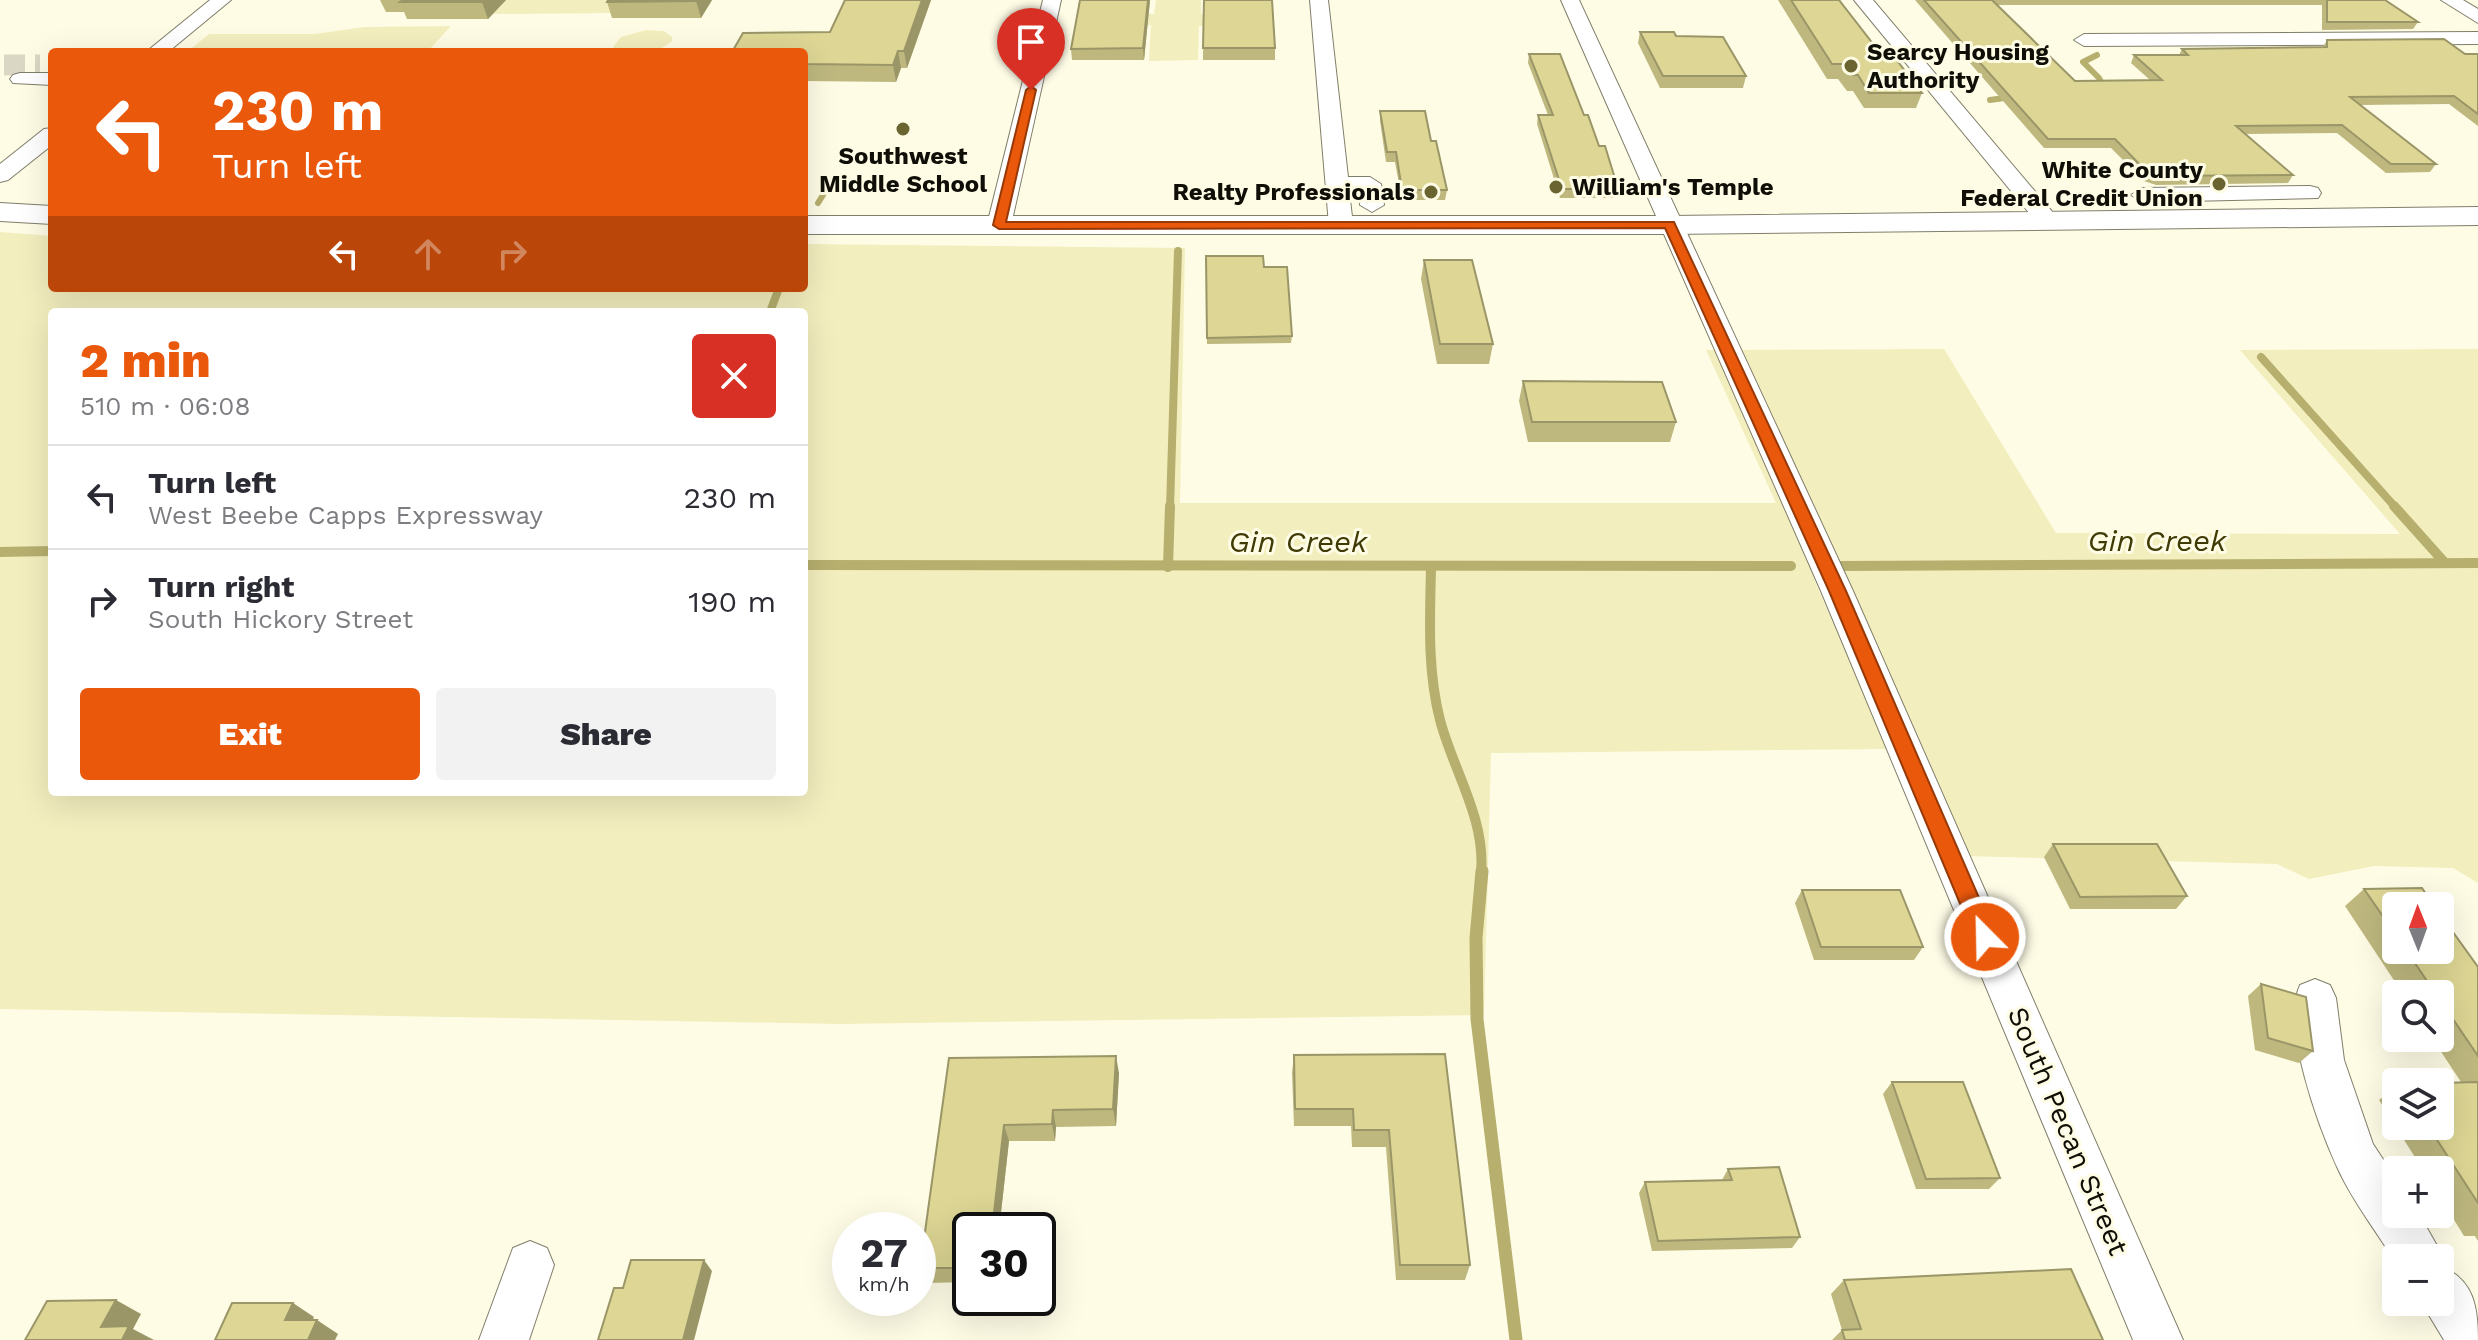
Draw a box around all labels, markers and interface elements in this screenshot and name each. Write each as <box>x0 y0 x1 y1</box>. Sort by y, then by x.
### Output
pin <box>997 8 1065 90</box>
icon: arrive <box>1009 20 1053 64</box>
place label: Searcy Housing Authority <box>1867 38 2049 94</box>
marker: Searcy Housing Authority <box>1842 57 1860 75</box>
text: 230 m <box>212 78 383 144</box>
icon: left <box>80 80 184 184</box>
marker: Southwest Middle School <box>894 120 912 138</box>
place label: Southwest Middle School <box>819 142 987 198</box>
text: Turn left <box>212 145 362 187</box>
place label: White County Federal Credit Union <box>1960 156 2203 212</box>
place label: William's Temple <box>1572 173 1774 201</box>
marker: White County Federal Credit Union <box>2210 175 2228 193</box>
place label: Realty Professionals <box>1172 178 1415 206</box>
marker: William's Temple <box>1547 178 1565 196</box>
marker: Realty Professionals <box>1422 183 1440 201</box>
icon: left <box>322 232 366 276</box>
icon: ahead <box>406 232 450 276</box>
icon: right <box>490 232 534 276</box>
text: 2 min <box>80 332 211 389</box>
button: close <box>692 334 776 418</box>
text: 510 m · 06:08 <box>80 391 251 421</box>
text: Turn left <box>148 465 276 500</box>
icon: left <box>80 475 124 519</box>
text: 230 m <box>684 480 776 515</box>
text: West Beebe Capps Expressway <box>148 500 543 530</box>
water label: Gin Creek <box>2088 523 2228 558</box>
water label: Gin Creek <box>1229 524 1369 559</box>
text: Turn right <box>148 569 294 604</box>
icon: right <box>80 579 124 623</box>
text: 190 m <box>688 584 776 619</box>
text: South Hickory Street <box>148 604 413 634</box>
button: Exit <box>80 688 420 780</box>
button: Share <box>436 688 776 780</box>
north arrow <box>2382 892 2454 964</box>
map controls <box>2382 892 2454 1316</box>
position arrow <box>1943 895 2027 979</box>
button: search <box>2382 980 2454 1052</box>
street label: South Pecan Street <box>2001 1002 2135 1260</box>
button: layers <box>2382 1068 2454 1140</box>
button: + <box>2382 1156 2454 1228</box>
speed limit sign: 30 <box>952 1212 1056 1316</box>
text: 27 <box>860 1230 908 1277</box>
button: − <box>2382 1244 2454 1316</box>
text: km/h <box>858 1272 910 1296</box>

